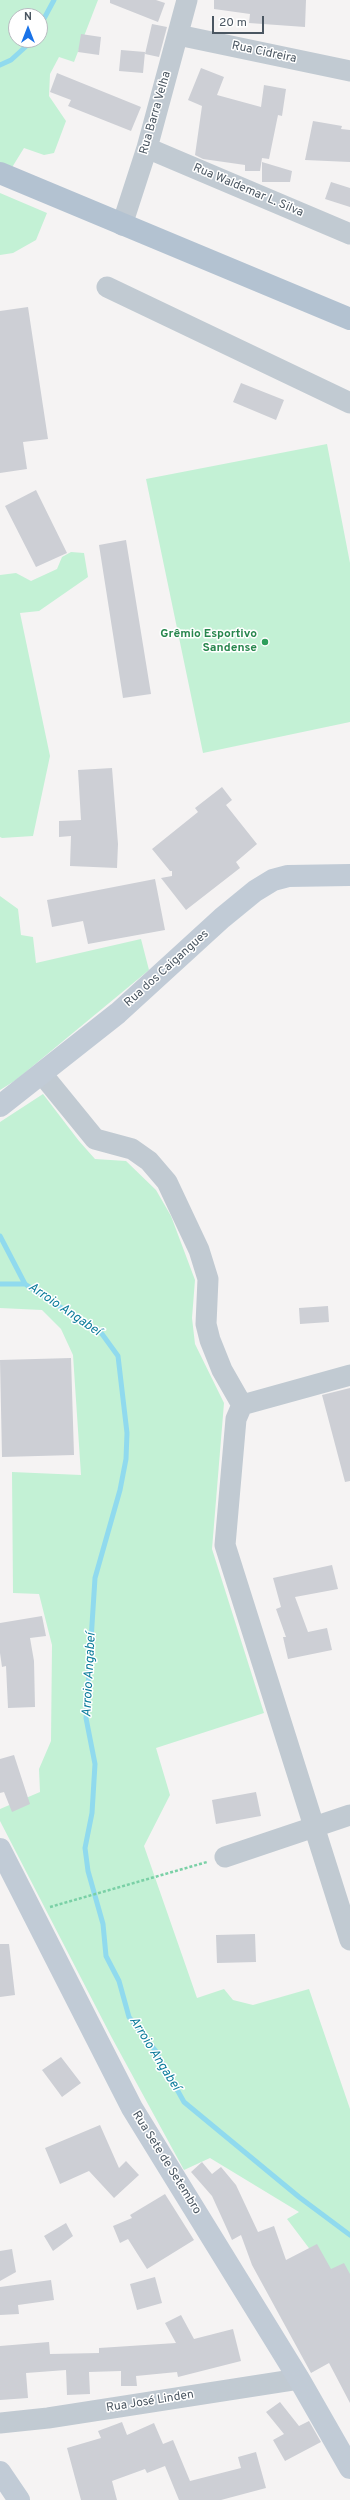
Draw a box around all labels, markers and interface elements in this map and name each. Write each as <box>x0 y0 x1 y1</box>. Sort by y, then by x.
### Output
north arrow <box>8 8 48 48</box>
scale bar <box>214 8 266 34</box>
text: N <box>24 10 32 24</box>
text: 20 m <box>219 15 247 31</box>
street label: Rua Cidreira <box>230 39 298 67</box>
street label: Rua Barra Velha <box>137 70 175 156</box>
street label: Rua Waldemar L. Silva <box>191 161 305 221</box>
place label: Grêmio Esportivo Sandense <box>160 628 257 656</box>
marker: Grêmio Esportivo Sandense <box>260 637 270 647</box>
street label: Rua dos Caigangues <box>122 927 212 1011</box>
water label: Arroio Angabeí <box>25 1280 103 1340</box>
water label: Arroio Angabeí <box>80 1633 100 1717</box>
water label: Arroio Angabeí <box>125 2014 183 2094</box>
street label: Rua Sete de Setembro <box>128 2109 204 2217</box>
street label: Rua José Linden <box>105 2388 195 2416</box>

